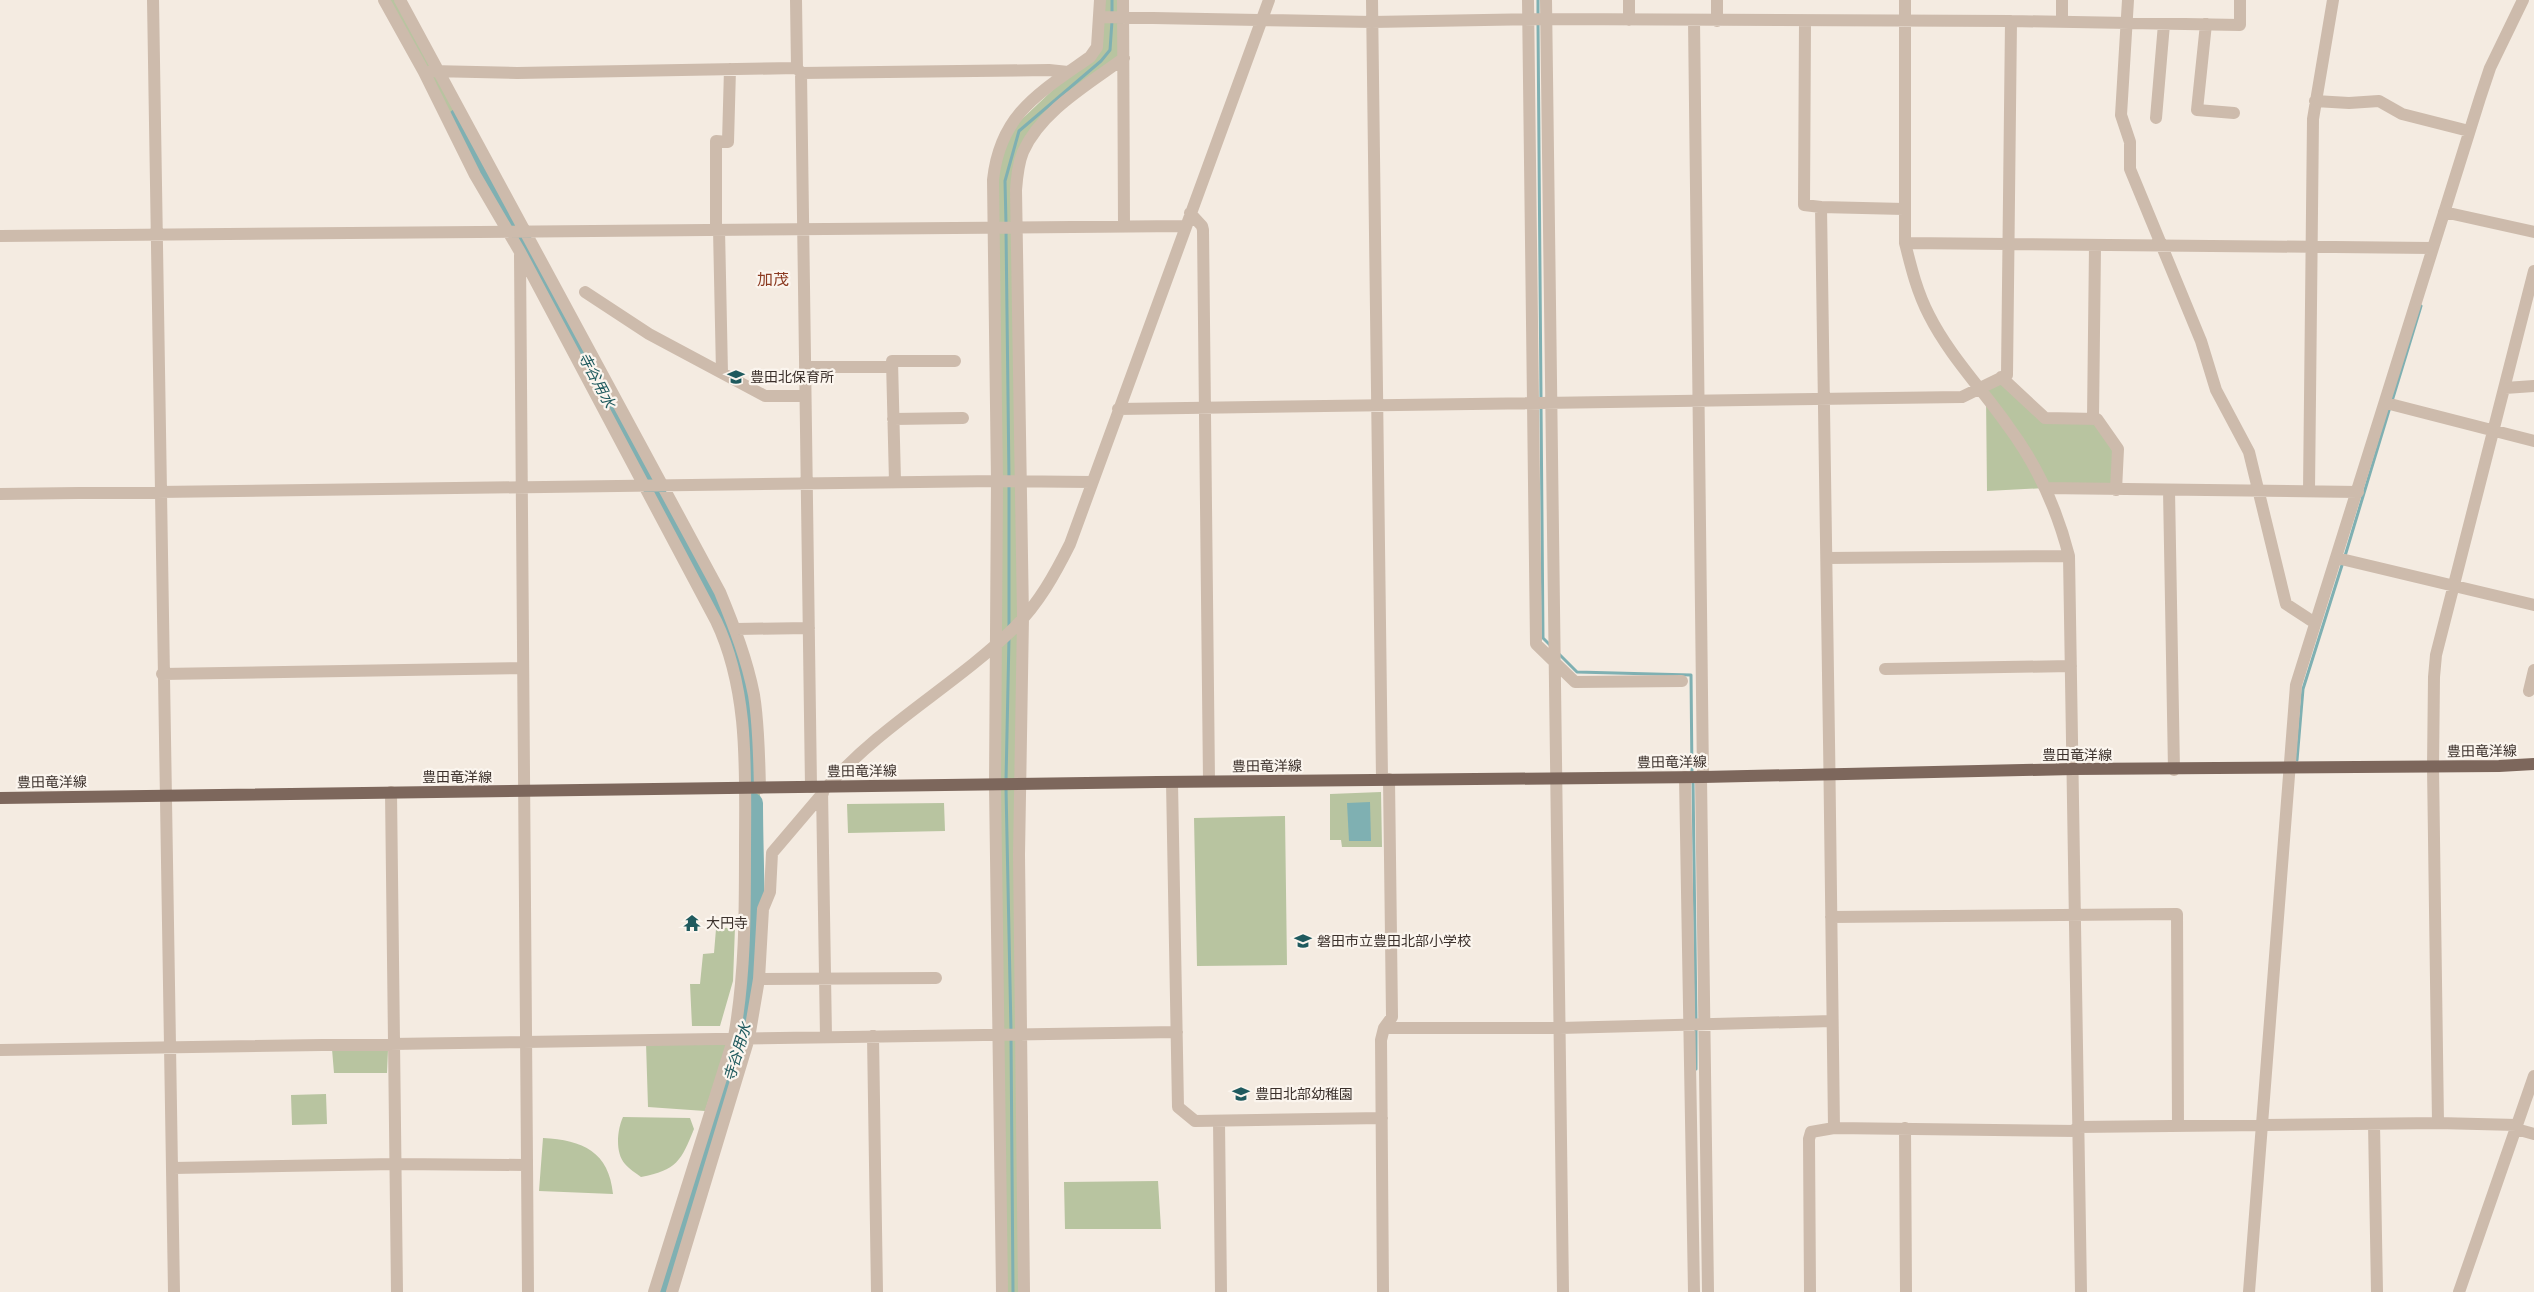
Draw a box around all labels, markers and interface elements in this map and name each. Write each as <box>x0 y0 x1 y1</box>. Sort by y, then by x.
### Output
district label: 加茂 <box>757 269 789 289</box>
water label: 寺谷用水 <box>575 349 620 413</box>
school or university icon: 豊田北保育所 <box>726 367 746 387</box>
place label: 豊田北保育所 <box>750 368 834 386</box>
street label: 豊田竜洋線 <box>2447 741 2517 761</box>
street label: 豊田竜洋線 <box>2042 746 2112 764</box>
street label: 豊田竜洋線 <box>1637 752 1707 772</box>
street label: 豊田竜洋線 <box>1232 756 1302 776</box>
street label: 豊田竜洋線 <box>827 761 897 781</box>
street label: 豊田竜洋線 <box>422 768 492 786</box>
street label: 豊田竜洋線 <box>17 772 87 792</box>
temple icon: 大円寺 <box>682 913 702 933</box>
place label: 大円寺 <box>706 914 748 932</box>
school or university icon: 磐田市立豊田北部小学校 <box>1293 931 1313 951</box>
place label: 磐田市立豊田北部小学校 <box>1317 932 1471 950</box>
water label: 寺谷用水 <box>719 1019 755 1083</box>
school or university icon: 豊田北部幼稚園 <box>1231 1084 1251 1104</box>
place label: 豊田北部幼稚園 <box>1255 1085 1353 1103</box>

